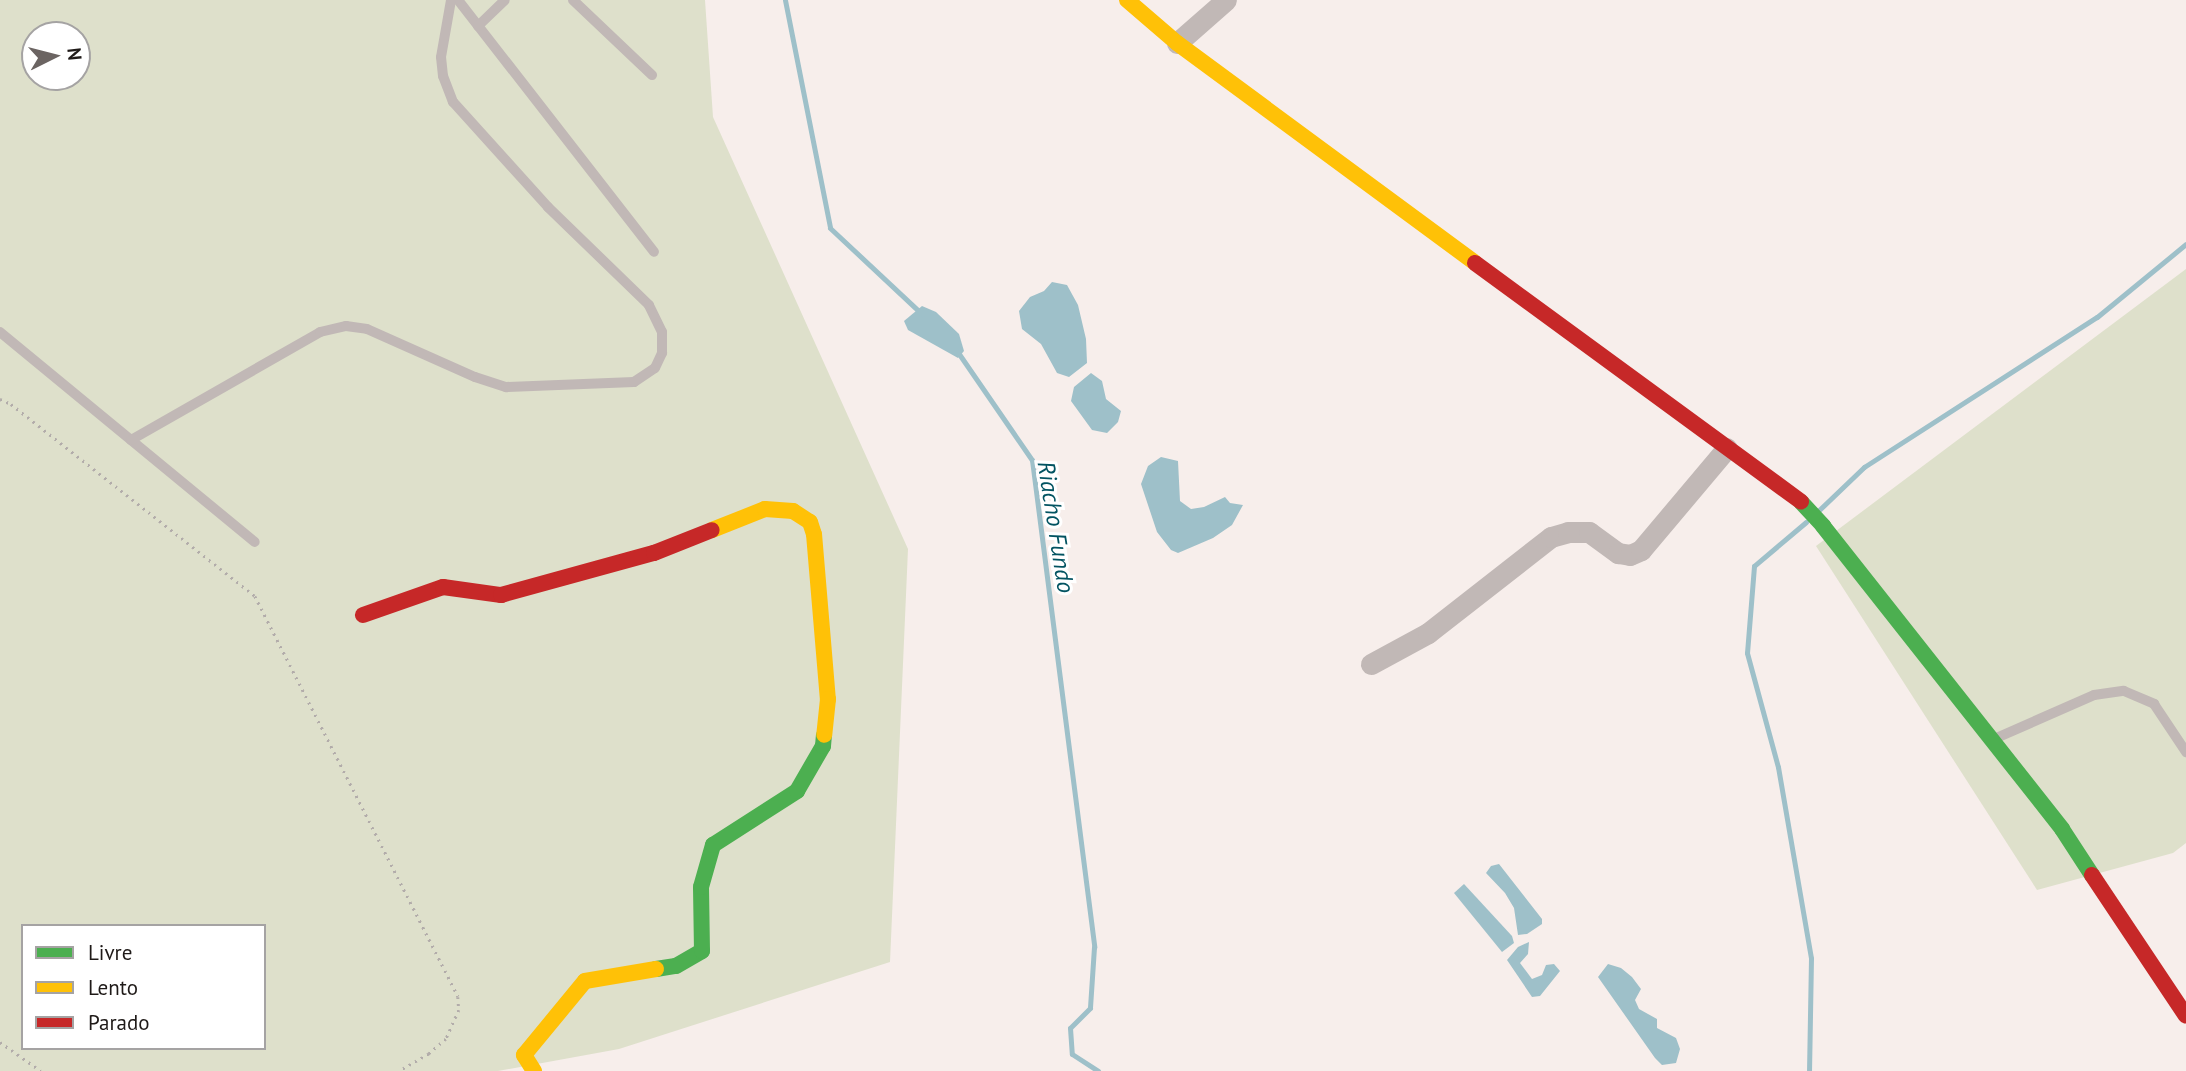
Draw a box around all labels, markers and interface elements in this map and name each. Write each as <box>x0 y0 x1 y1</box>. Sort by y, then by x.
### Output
north arrow <box>21 21 91 91</box>
text: N <box>62 47 87 61</box>
water label: Riacho Fundo <box>1031 459 1081 595</box>
legend <box>21 924 266 1050</box>
text: Livre <box>88 939 132 966</box>
text: Lento <box>88 974 138 1001</box>
text: Parado <box>88 1009 150 1036</box>

